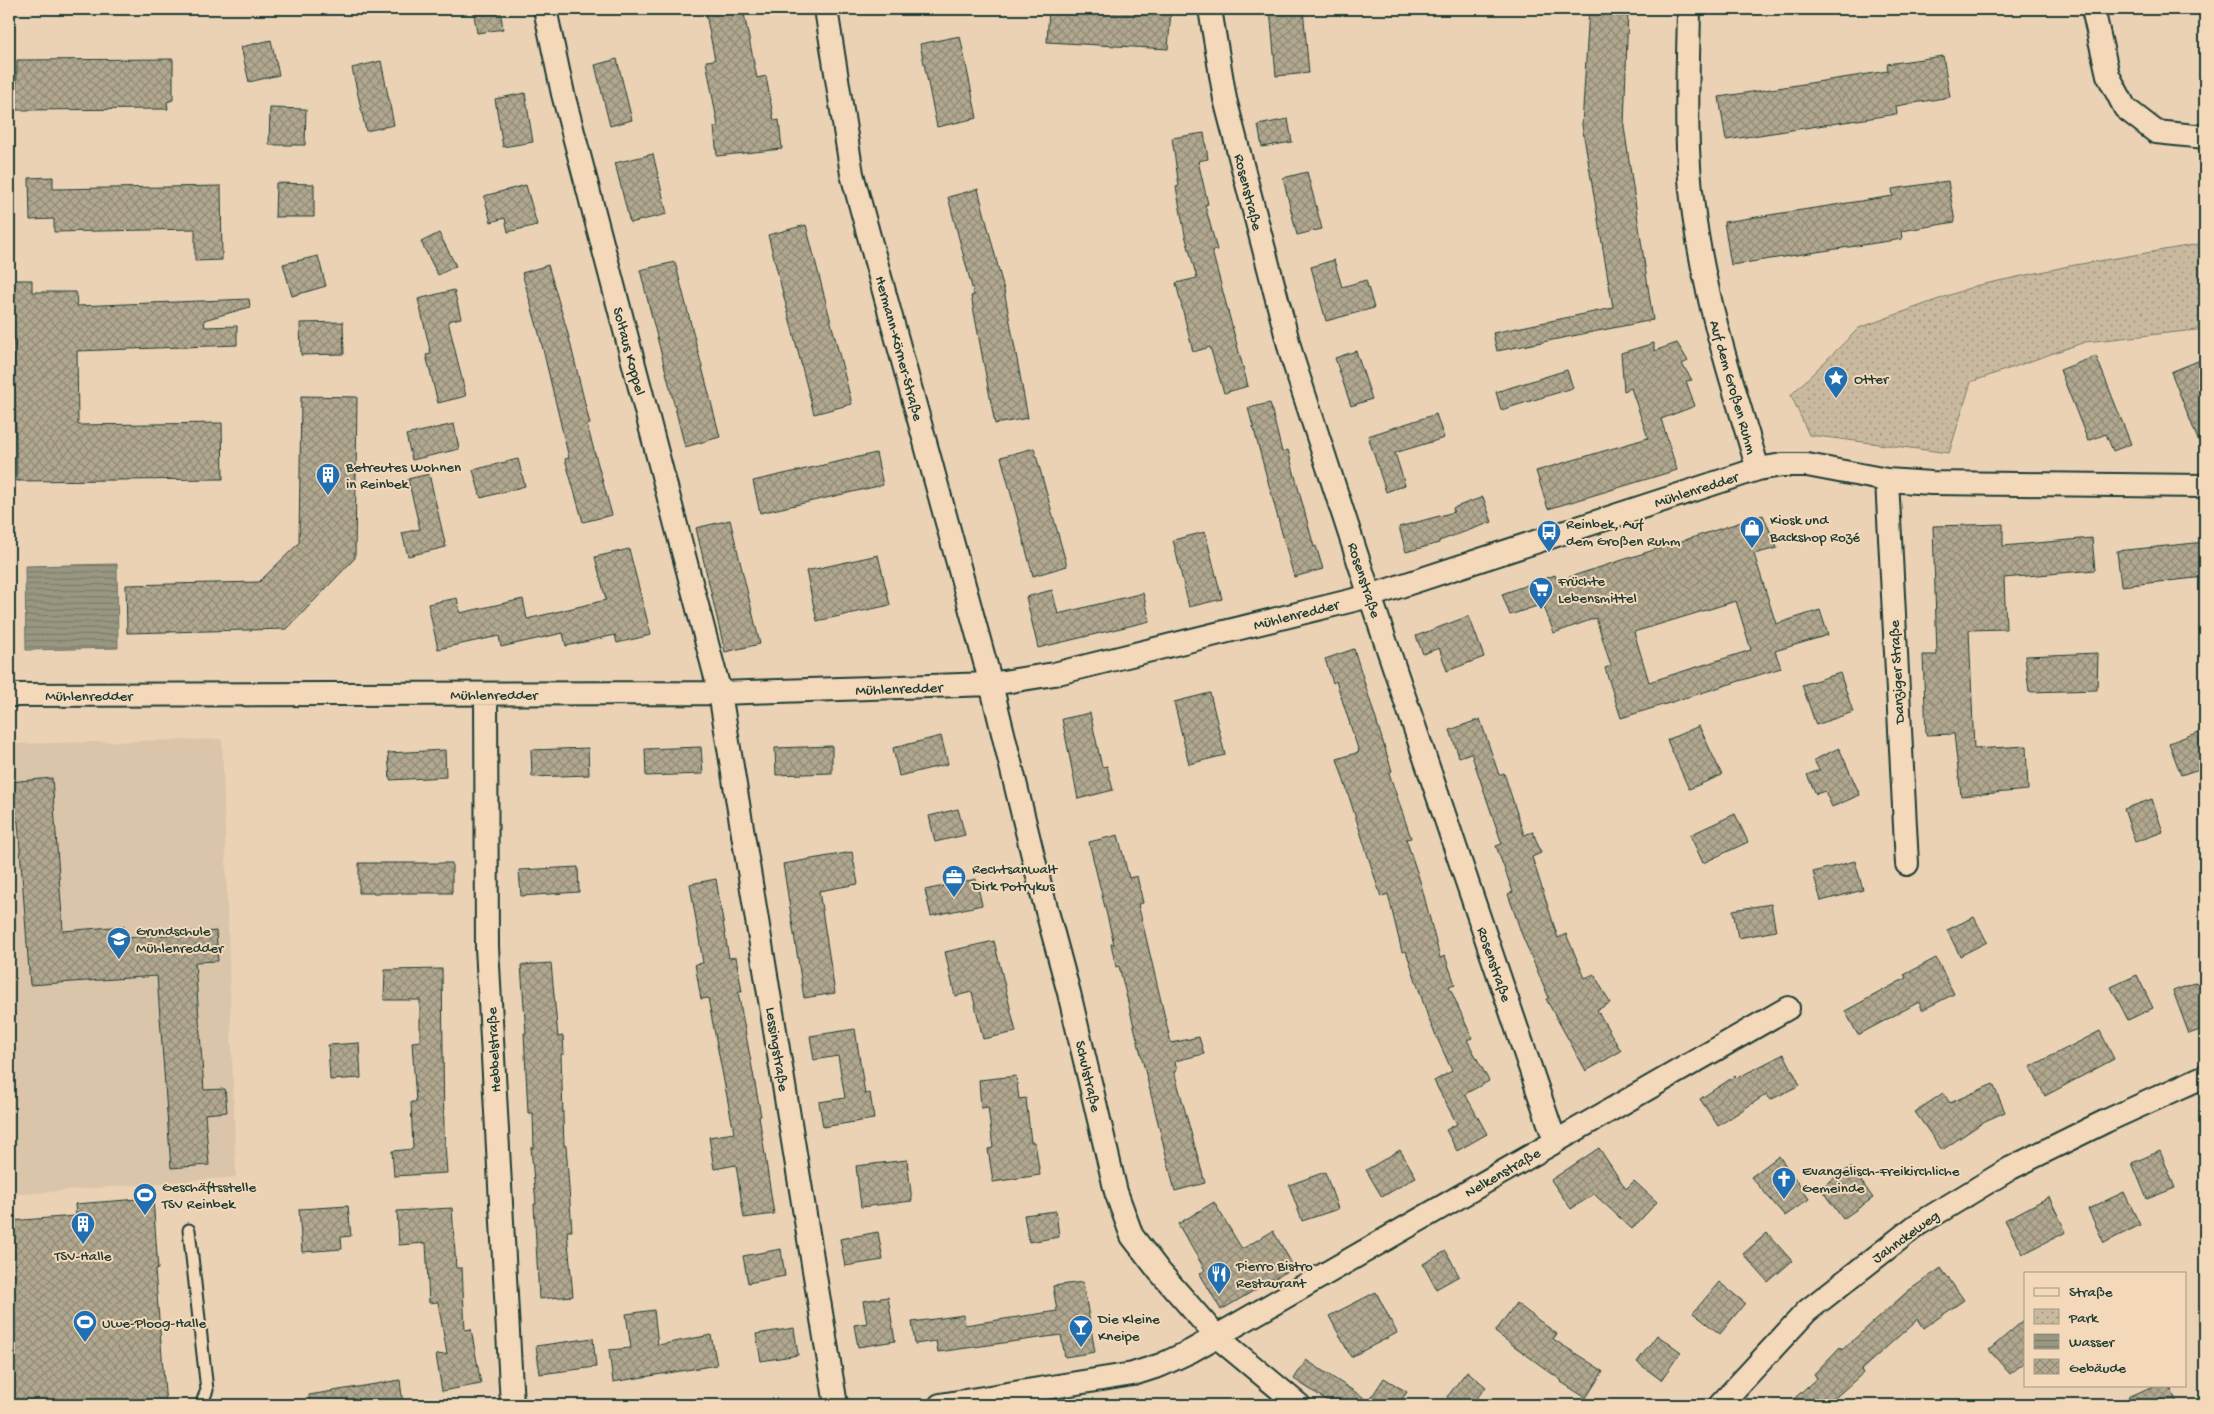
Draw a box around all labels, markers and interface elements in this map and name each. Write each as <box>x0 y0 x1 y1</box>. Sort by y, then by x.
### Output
street label: Rosenstraße <box>1229 152 1265 233</box>
street label: Hermann-Körner-Straße <box>870 274 926 423</box>
street label: Soltaus Koppel <box>608 305 648 398</box>
street label: Auf dem Großen Ruhm <box>1704 319 1760 457</box>
place icon: Otter <box>1823 365 1849 399</box>
place label: Otter <box>1854 371 1890 389</box>
place label: Betreutes Wohnen in Reinbek <box>345 459 461 494</box>
building icon: Betreutes Wohnen in Reinbek <box>315 462 341 496</box>
street label: Mühlenredder <box>1652 468 1743 513</box>
place label: Kiosk und Backshop Rozé <box>1769 512 1860 547</box>
shop icon: Kiosk und Backshop Rozé <box>1739 515 1765 549</box>
place label: Reinbek, Auf dem Großen Ruhm <box>1566 516 1681 551</box>
bus stop icon: Reinbek, Auf dem Großen Ruhm <box>1536 519 1562 553</box>
street label: Rosenstraße <box>1342 541 1384 621</box>
place label: Früchte Lebensmittel <box>1557 573 1637 608</box>
supermarket icon: Früchte Lebensmittel <box>1528 576 1554 610</box>
street label: Mühlenredder <box>1252 596 1343 635</box>
street label: Danziger Straße <box>1886 619 1910 725</box>
street label: Mühlenredder <box>855 679 945 701</box>
street label: Mühlenredder <box>450 687 539 705</box>
street label: Mühlenredder <box>45 688 134 706</box>
place label: Rechtsanwalt Dirk Potrykus <box>971 861 1059 896</box>
office icon: Rechtsanwalt Dirk Potrykus <box>941 864 967 898</box>
place label: Grundschule Mühlenredder <box>136 923 225 958</box>
street label: Rosenstraße <box>1472 925 1514 1005</box>
school or university icon: Grundschule Mühlenredder <box>106 926 132 960</box>
street label: Lessingstraße <box>760 1006 792 1093</box>
street label: Hebbelstraße <box>484 1007 506 1093</box>
street label: Schulstraße <box>1070 1039 1104 1114</box>
street label: Nelkenstraße <box>1462 1145 1544 1203</box>
place label: Evangelisch-Freikirchliche Gemeinde <box>1802 1163 1960 1198</box>
church icon: Evangelisch-Freikirchliche Gemeinde <box>1771 1166 1797 1200</box>
place label: Geschäftsstelle TSV Reinbek <box>161 1179 256 1214</box>
sports icon: Geschäftsstelle TSV Reinbek <box>132 1182 158 1216</box>
street label: Jahnckeweg <box>1869 1207 1943 1268</box>
building icon: TSV-Halle <box>70 1211 96 1245</box>
place label: TSV-Halle <box>53 1248 112 1266</box>
place label: Pierro Bistro Restaurant <box>1235 1258 1313 1293</box>
restaurant icon: Pierro Bistro Restaurant <box>1206 1261 1232 1295</box>
legend <box>2024 1272 2186 1386</box>
text: Straße <box>2069 1284 2113 1302</box>
sports icon: Uwe-Ploog-Halle <box>72 1309 98 1343</box>
text: Park <box>2068 1310 2099 1328</box>
place label: Die Kleine Kneipe <box>1097 1311 1160 1346</box>
bar icon: Die Kleine Kneipe <box>1068 1314 1094 1348</box>
place label: Uwe-Ploog-Halle <box>102 1315 207 1333</box>
text: Wasser <box>2069 1334 2116 1352</box>
text: Gebäude <box>2069 1360 2126 1378</box>

